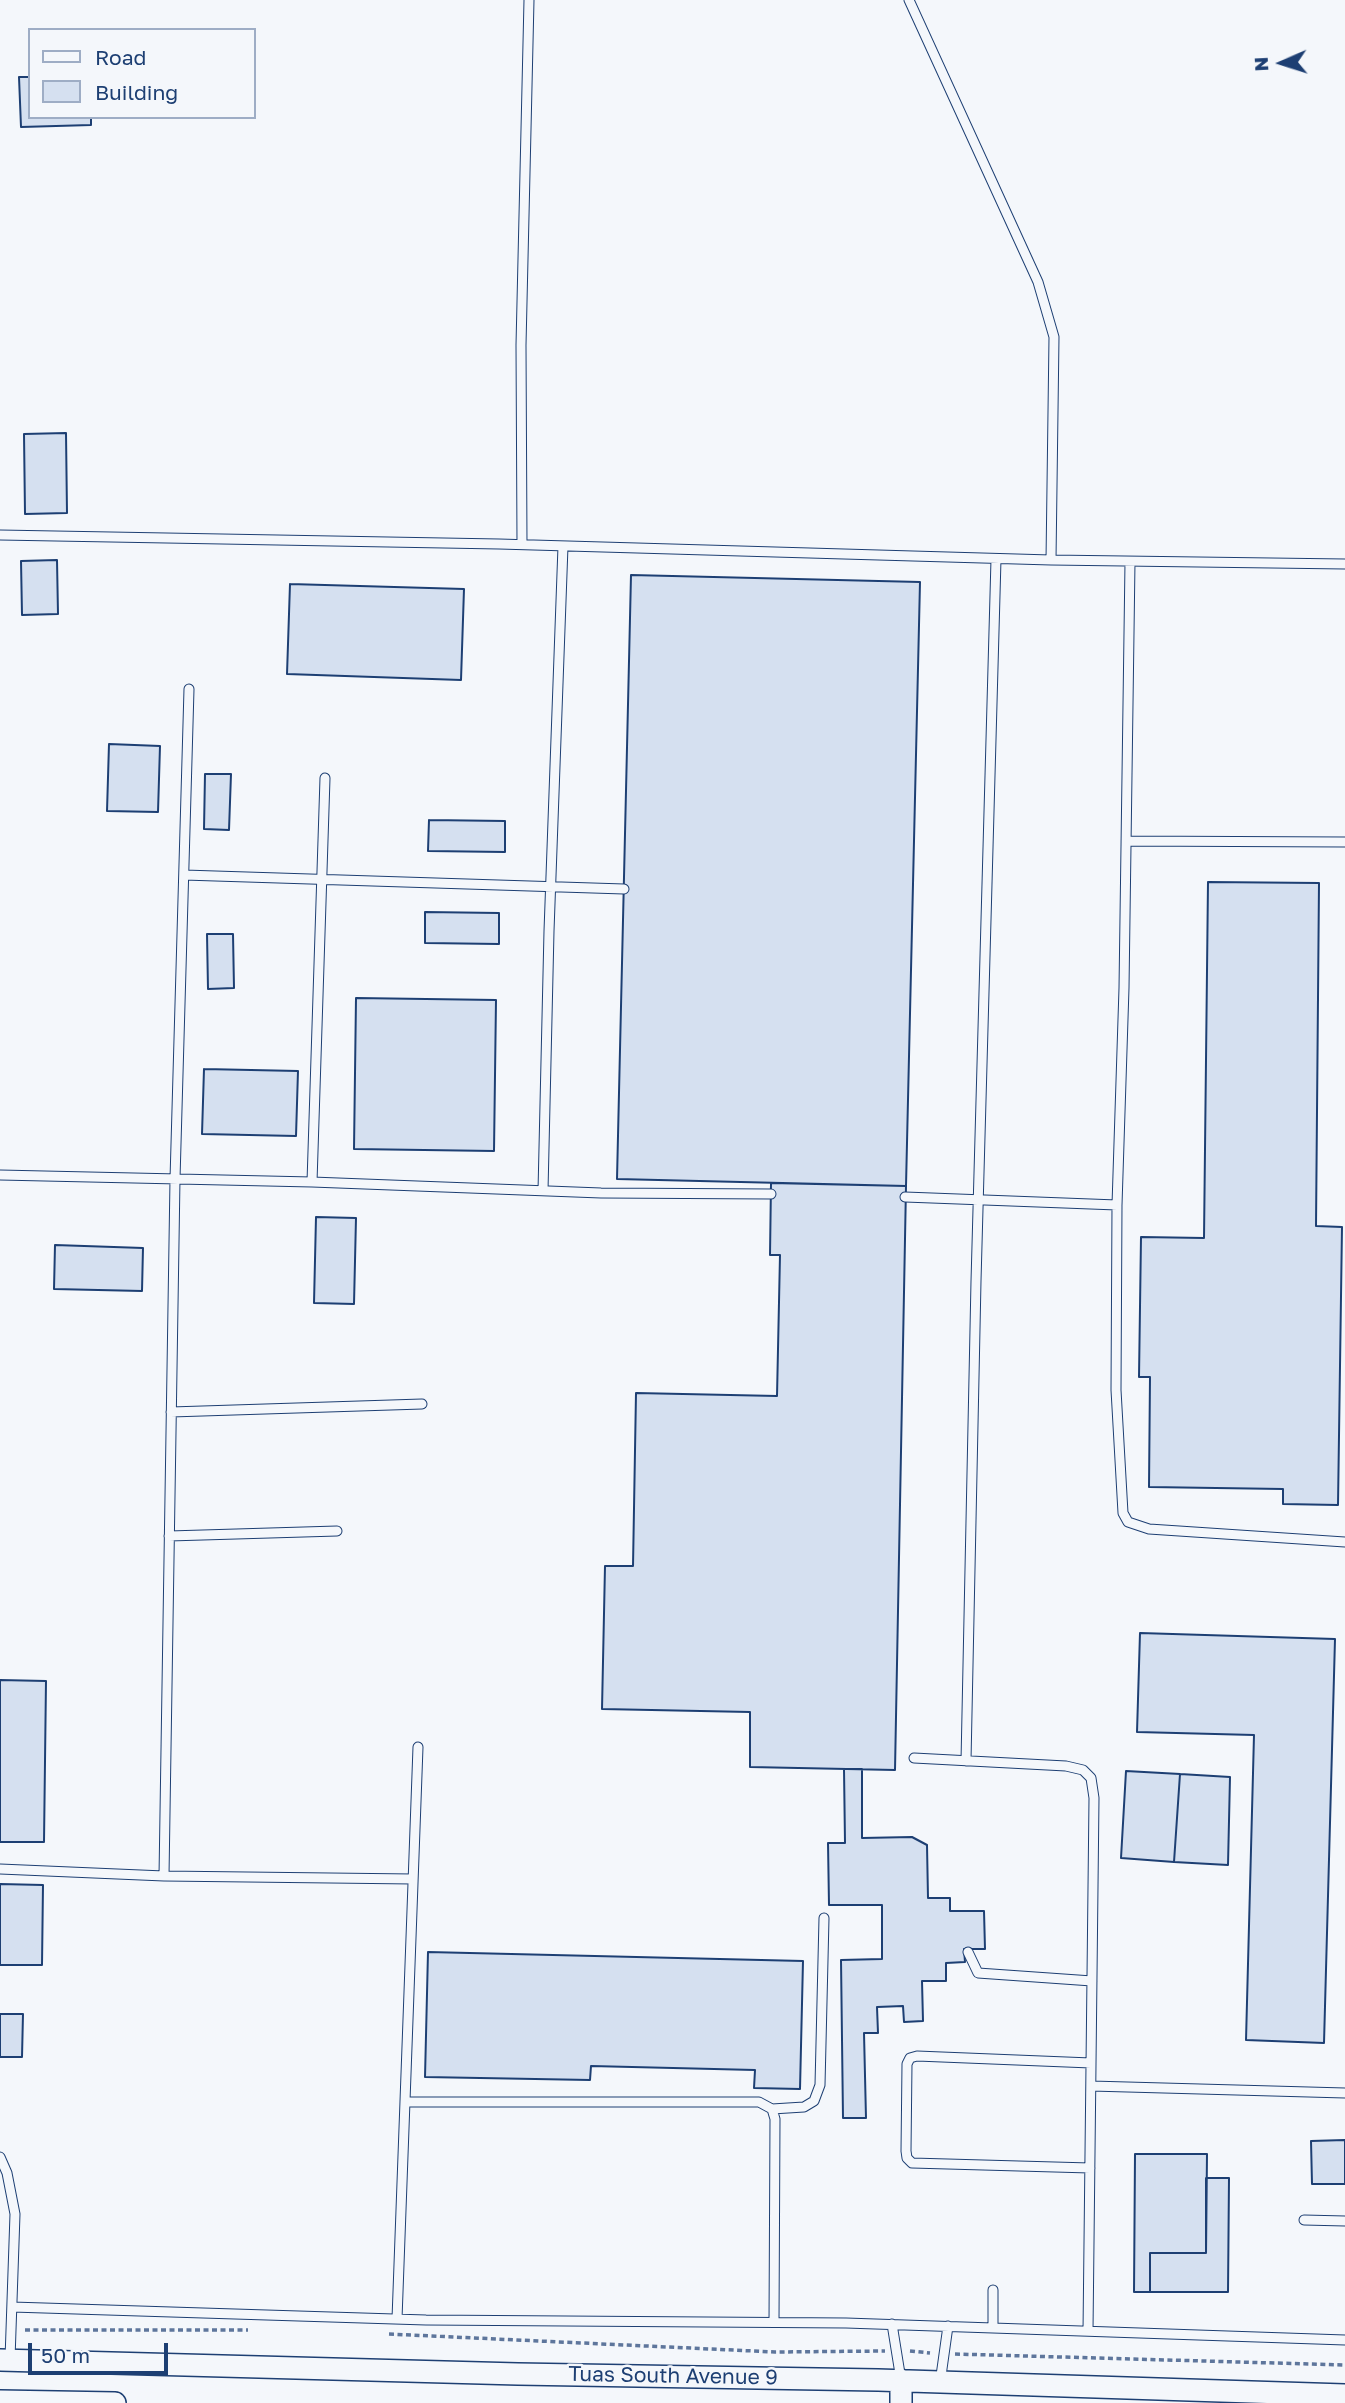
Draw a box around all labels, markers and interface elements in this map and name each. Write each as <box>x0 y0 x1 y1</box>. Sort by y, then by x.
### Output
legend <box>28 28 256 119</box>
north arrow <box>1247 28 1317 98</box>
text: Road <box>95 44 146 70</box>
text: N <box>1249 56 1272 72</box>
text: Building <box>95 79 178 105</box>
scale bar <box>32 2330 172 2374</box>
text: 50 m <box>41 2342 90 2368</box>
street label: Tuas South Avenue 9 <box>568 2362 778 2390</box>

